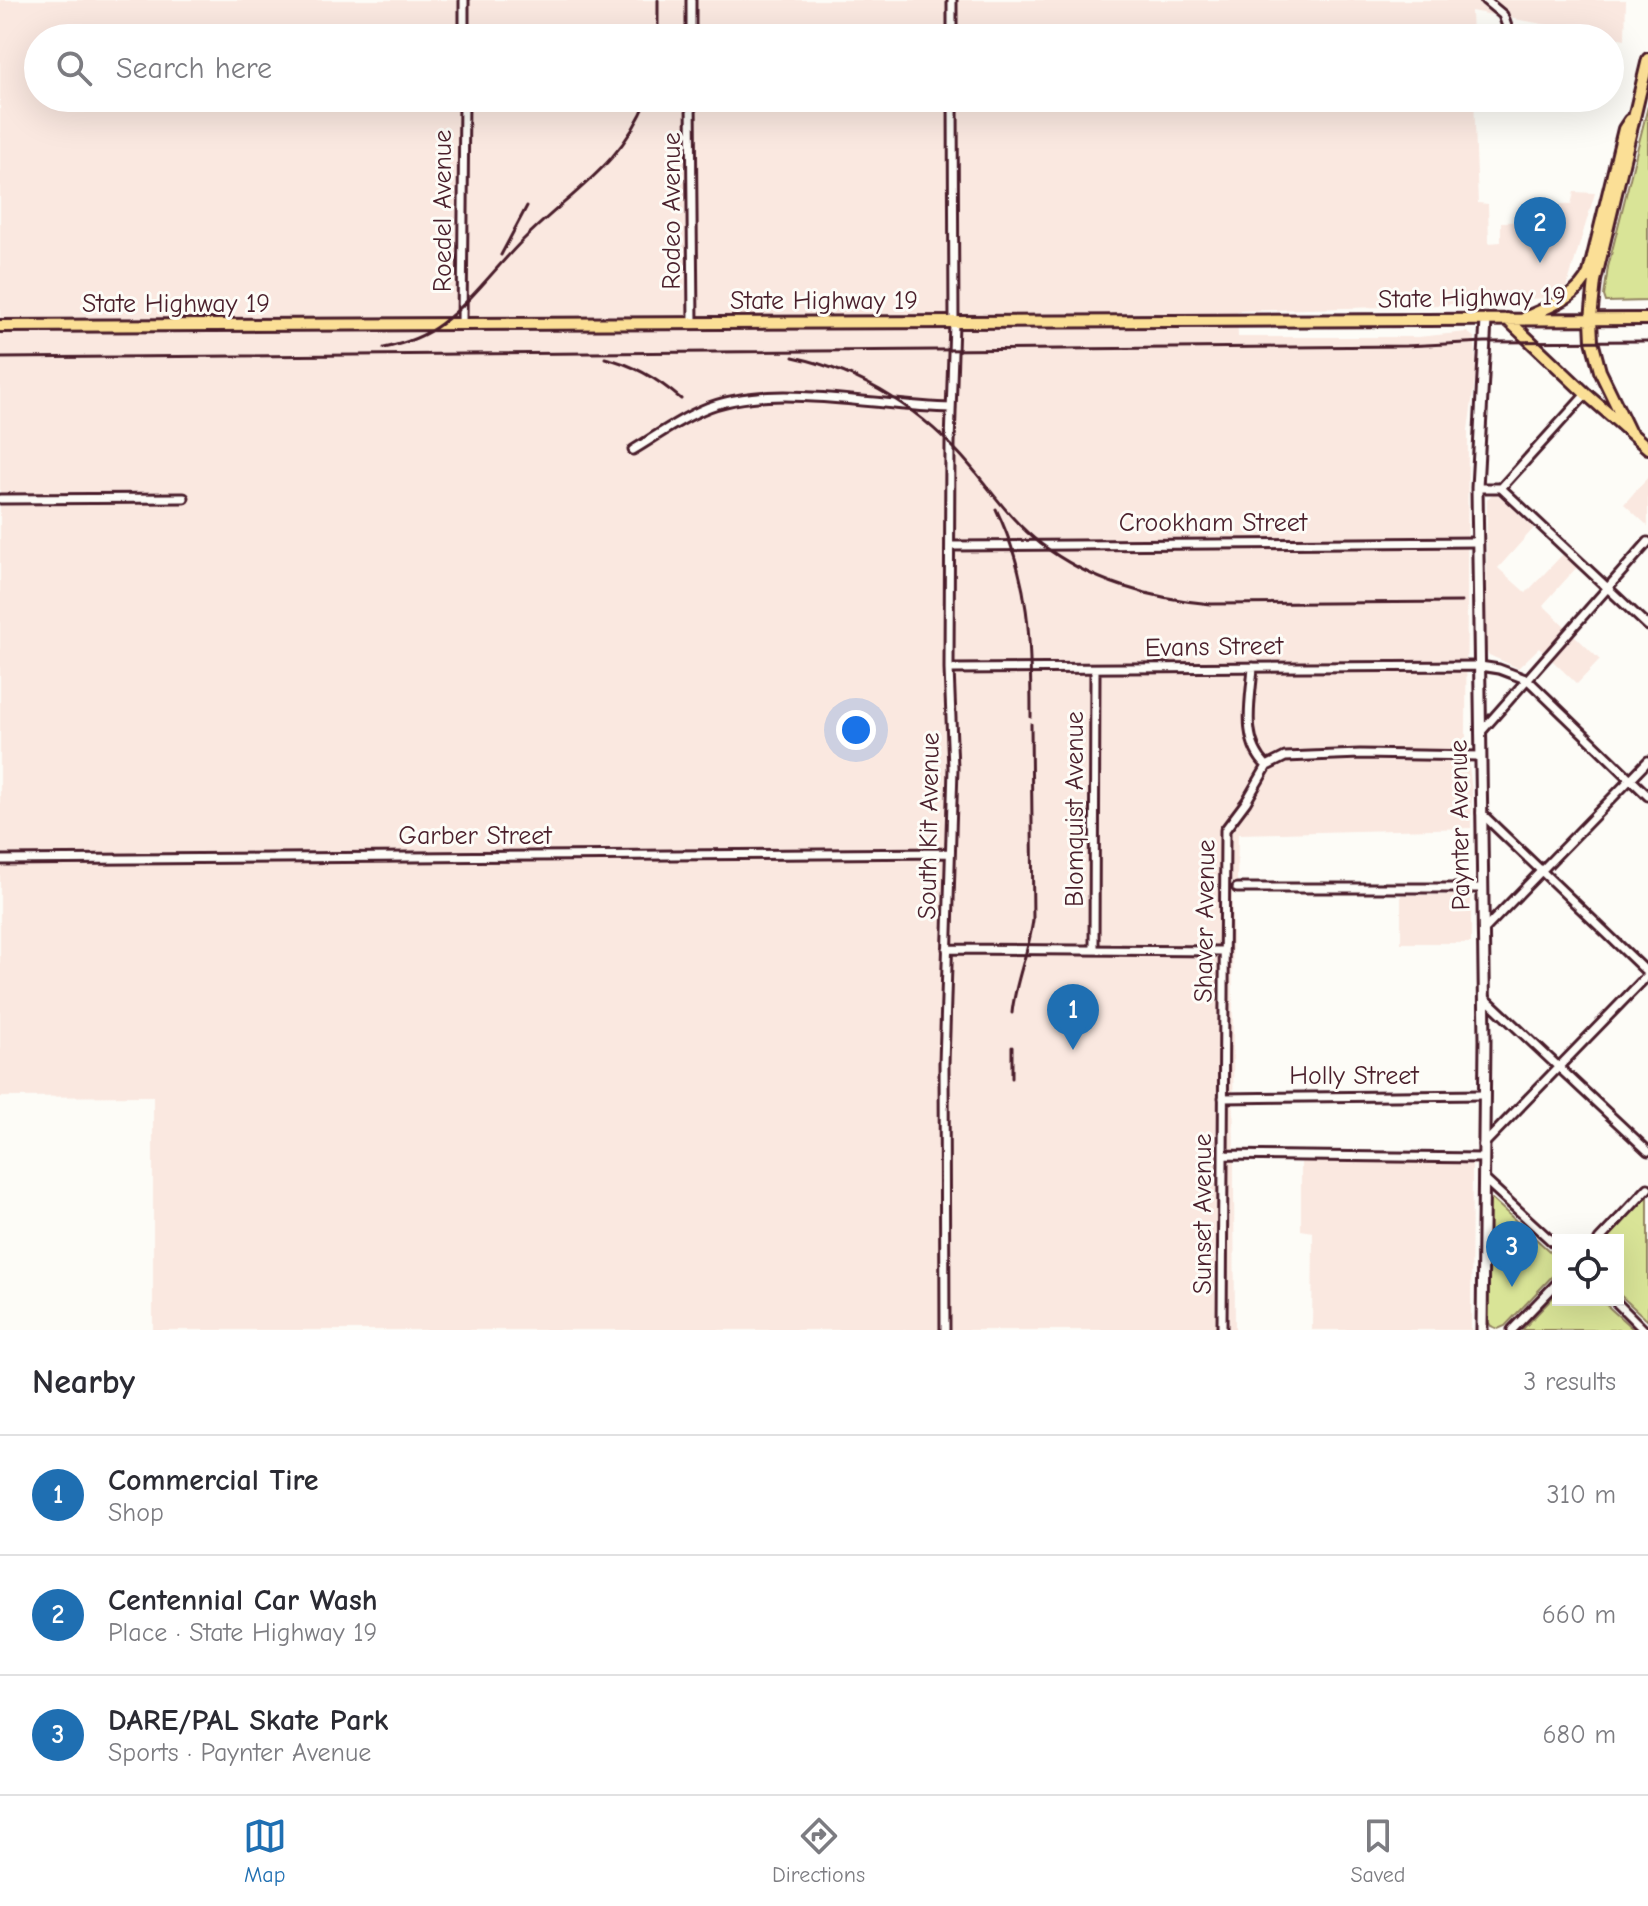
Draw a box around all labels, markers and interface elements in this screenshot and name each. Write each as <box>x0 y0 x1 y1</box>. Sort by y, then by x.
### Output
search box <box>24 24 1624 112</box>
icon: search <box>52 46 96 90</box>
text: Search here <box>116 51 272 86</box>
street label: Roedel Avenue <box>428 130 458 292</box>
street label: Rodeo Avenue <box>657 132 687 290</box>
pin: 2 <box>1514 197 1566 263</box>
street label: State Highway 19 <box>1378 281 1566 315</box>
street label: State Highway 19 <box>730 286 918 316</box>
street label: State Highway 19 <box>82 289 270 319</box>
street label: Crookham Street <box>1119 508 1309 538</box>
street label: Evans Street <box>1145 631 1285 663</box>
your location <box>836 710 876 750</box>
street label: Blomquist Avenue <box>1060 711 1090 907</box>
street label: South Kit Avenue <box>912 732 946 920</box>
street label: Paynter Avenue <box>1444 739 1476 911</box>
street label: Garber Street <box>398 821 553 851</box>
street label: Shaver Avenue <box>1189 839 1221 1003</box>
pin: 1 <box>1047 984 1099 1050</box>
street label: Holly Street <box>1289 1061 1420 1091</box>
street label: Sunset Avenue <box>1188 1133 1218 1295</box>
pin: 3 <box>1486 1221 1538 1287</box>
map controls <box>1552 1234 1624 1306</box>
button: locate <box>1552 1234 1624 1306</box>
text: Nearby <box>32 1362 135 1402</box>
text: 3 results <box>1523 1367 1616 1397</box>
text: Commercial Tire <box>108 1463 319 1498</box>
text: 1 <box>53 1480 63 1510</box>
text: 310 m <box>1547 1480 1616 1510</box>
text: Shop <box>108 1498 164 1528</box>
text: Centennial Car Wash <box>108 1583 378 1618</box>
text: 2 <box>52 1600 64 1630</box>
text: 660 m <box>1542 1600 1616 1630</box>
text: Place · State Highway 19 <box>108 1618 377 1648</box>
text: DARE/PAL Skate Park <box>108 1703 388 1738</box>
text: 3 <box>52 1720 64 1750</box>
text: 680 m <box>1542 1720 1616 1750</box>
text: Sports · Paynter Avenue <box>108 1738 371 1768</box>
tab: Map <box>243 1814 287 1888</box>
tab: Directions <box>772 1814 865 1888</box>
tab: Saved <box>1350 1814 1405 1888</box>

